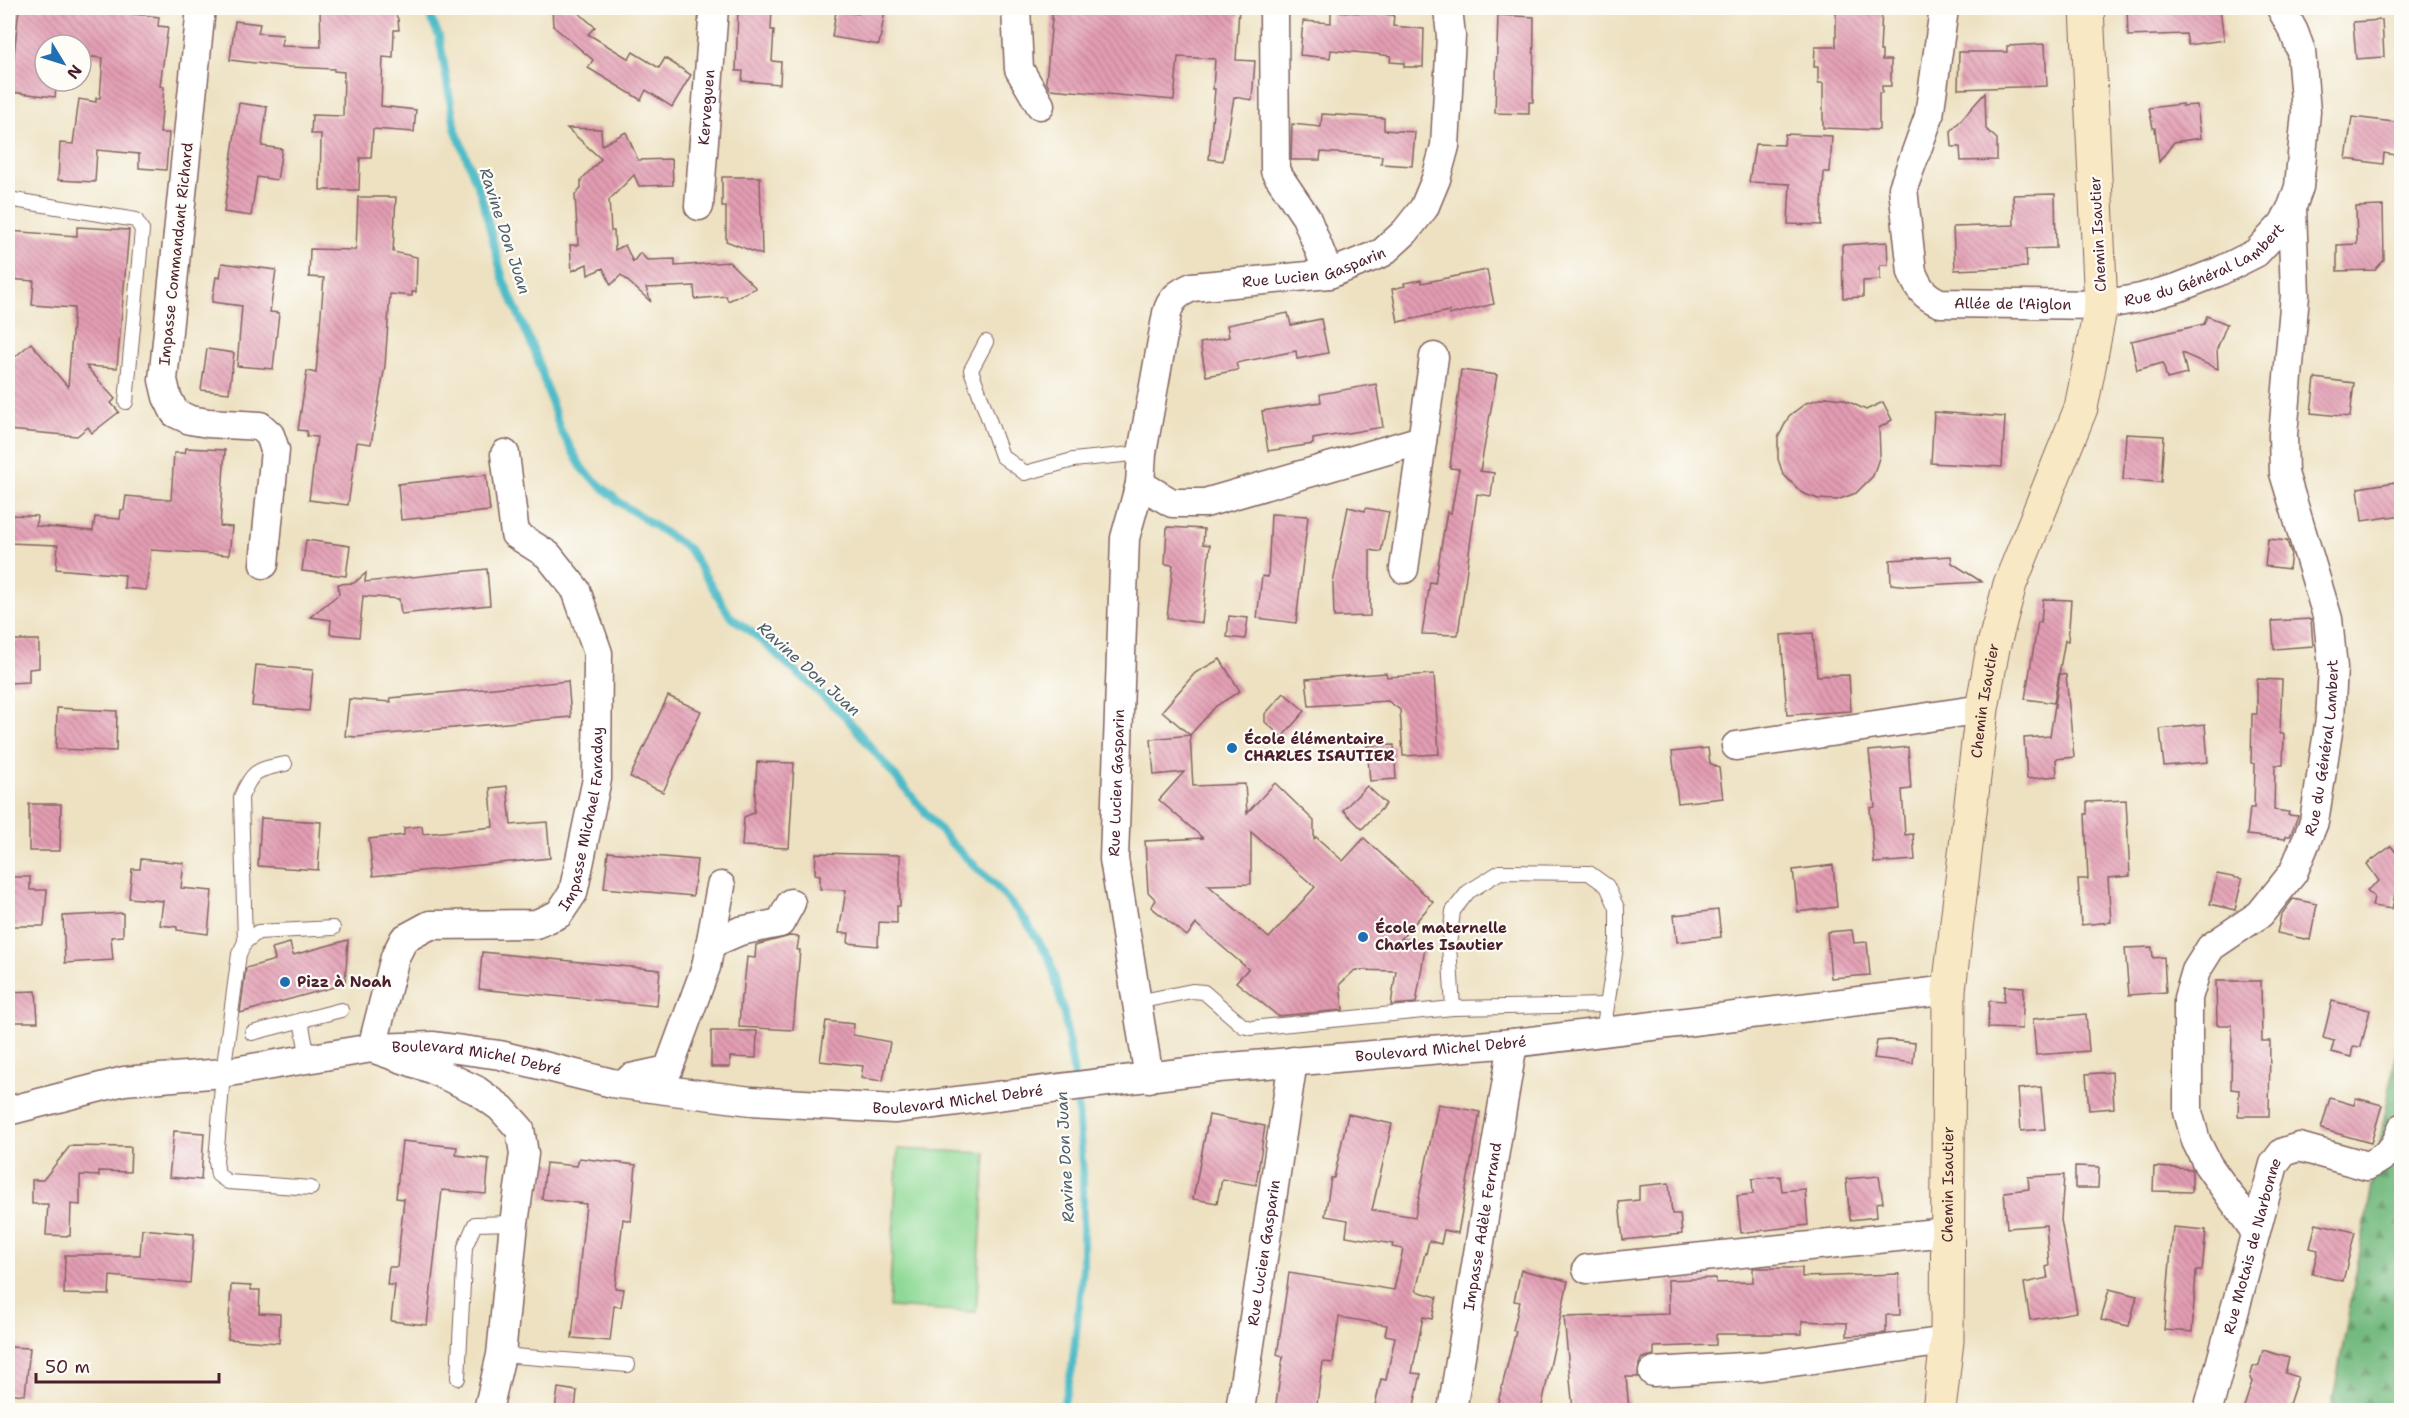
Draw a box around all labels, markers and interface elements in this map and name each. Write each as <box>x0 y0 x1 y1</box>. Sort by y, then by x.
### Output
north arrow <box>33 33 93 93</box>
text: N <box>62 60 87 83</box>
street label: Kerveguen <box>694 69 719 146</box>
street label: Impasse Commandant Richard <box>154 141 198 366</box>
water label: Ravine Don Juan <box>475 165 535 297</box>
street label: Chemin Isautier <box>2085 176 2111 292</box>
street label: Rue du Général Lambert <box>2123 219 2289 311</box>
street label: Rue Lucien Gasparin <box>1241 243 1389 292</box>
street label: Allée de l'Aiglon <box>1954 293 2072 315</box>
water label: Ravine Don Juan <box>753 617 865 721</box>
street label: Chemin Isautier <box>1966 641 2004 759</box>
street label: Rue du Général Lambert <box>2299 659 2343 839</box>
street label: Rue Lucien Gasparin <box>1104 709 1129 857</box>
street label: Impasse Michael Faraday <box>554 727 607 915</box>
place label: École élémentaire CHARLES ISAUTIER <box>1244 728 1394 766</box>
marker: École élémentaire CHARLES ISAUTIER <box>1225 741 1239 755</box>
place label: École maternelle Charles Isautier <box>1375 917 1507 955</box>
marker: École maternelle Charles Isautier <box>1356 930 1370 944</box>
place label: Pizz à Noah <box>297 972 391 992</box>
marker: Pizz à Noah <box>278 975 292 989</box>
street label: Boulevard Michel Debré <box>1355 1031 1528 1066</box>
street label: Boulevard Michel Debré <box>392 1036 564 1080</box>
street label: Boulevard Michel Debré <box>872 1080 1044 1119</box>
water label: Ravine Don Juan <box>1051 1091 1079 1223</box>
street label: Chemin Isautier <box>1938 1126 1958 1243</box>
street label: Impasse Adèle Ferrand <box>1459 1141 1506 1312</box>
street label: Rue Motais de Narbonne <box>2219 1153 2286 1336</box>
street label: Rue Lucien Gasparin <box>1243 1178 1285 1327</box>
scale bar <box>36 1346 219 1384</box>
text: 50 m <box>45 1355 90 1379</box>

